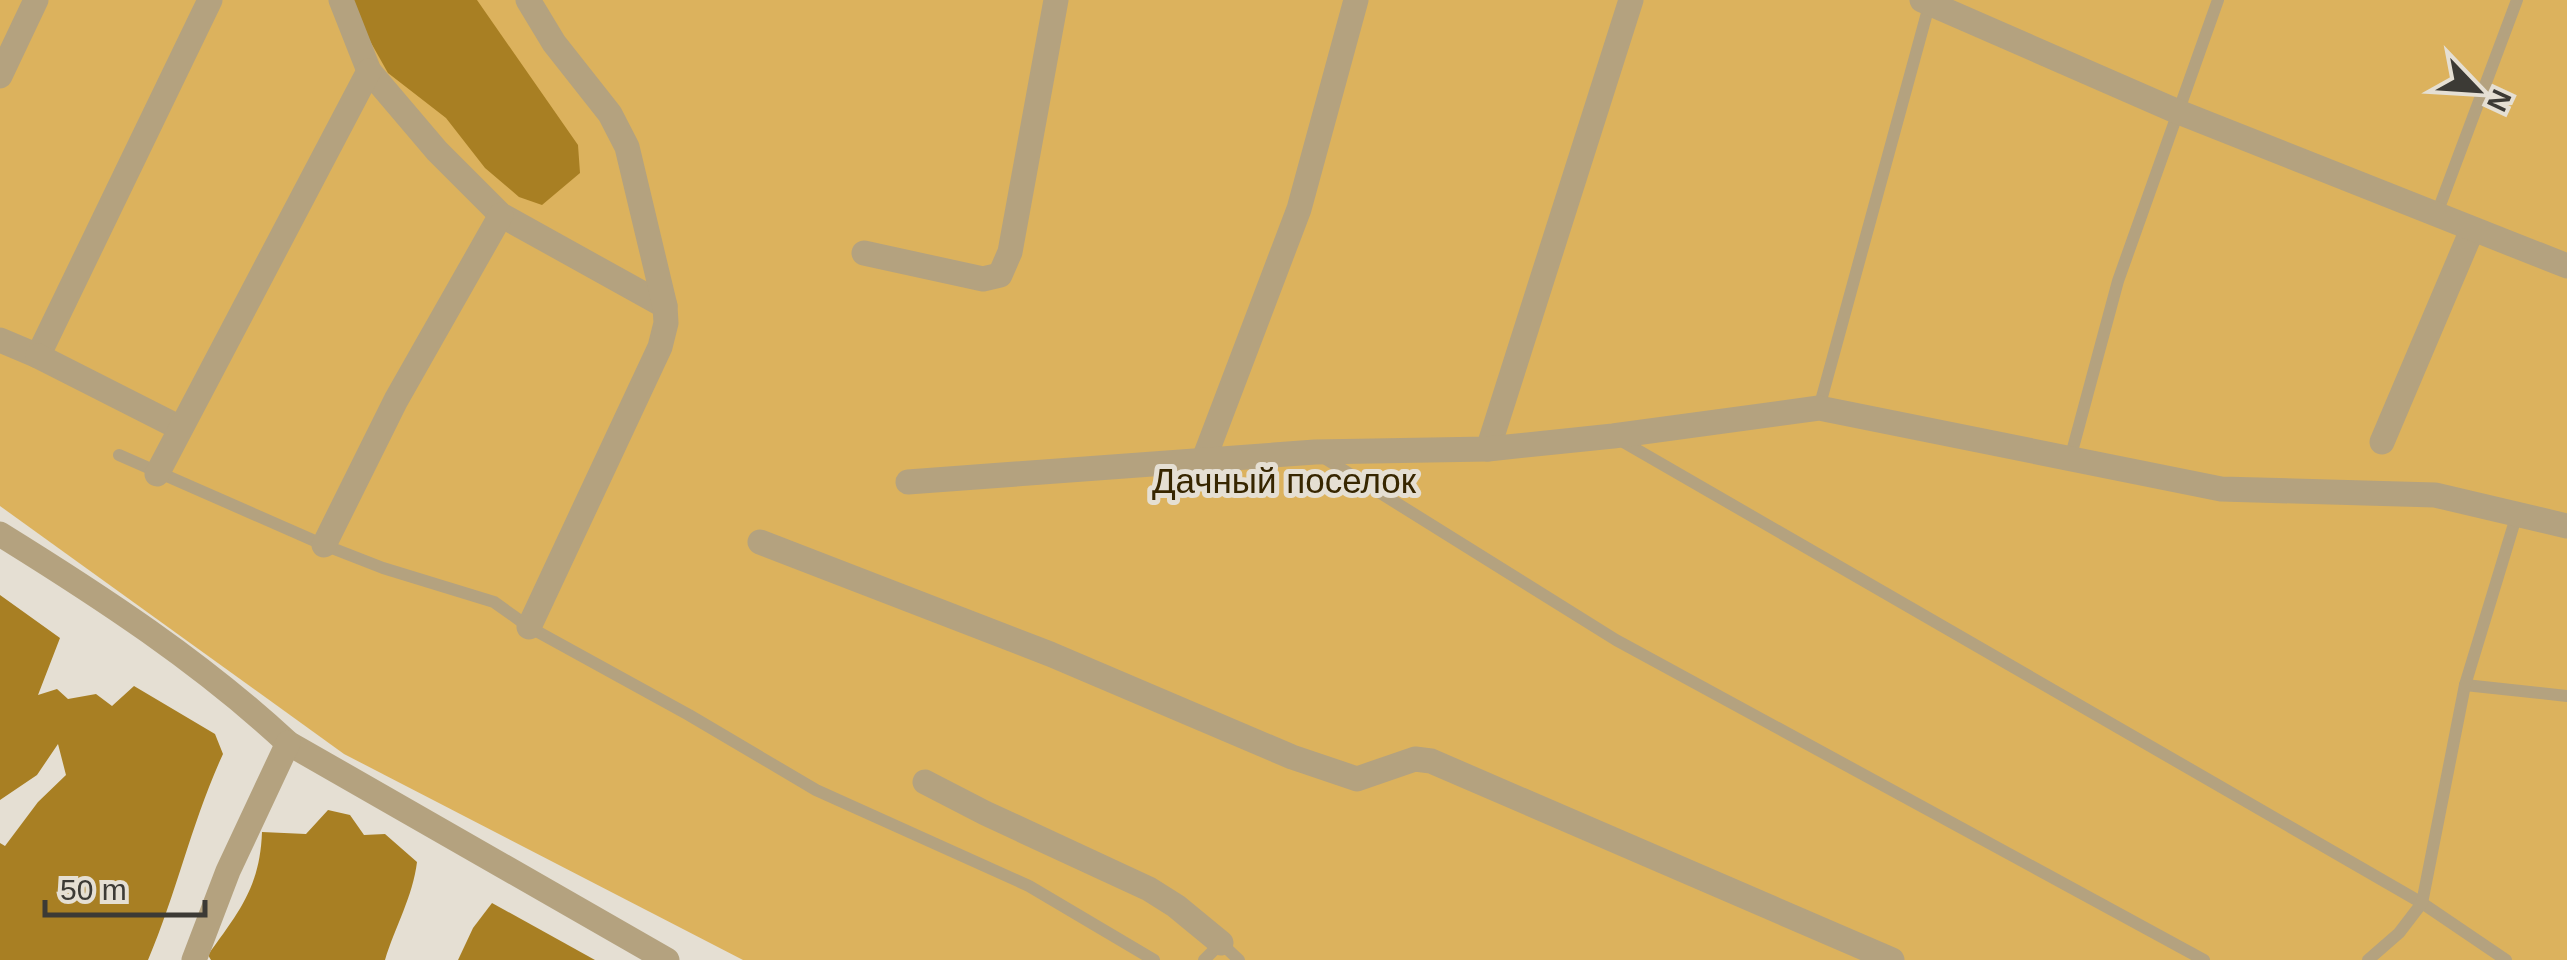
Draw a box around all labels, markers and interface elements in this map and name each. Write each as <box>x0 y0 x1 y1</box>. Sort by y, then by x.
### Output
north arrow <box>2427 40 2527 140</box>
text: N <box>2481 85 2518 116</box>
park label: Дачный поселок <box>1152 461 1417 500</box>
scale bar <box>45 855 205 917</box>
text: 50 m <box>60 873 127 906</box>

